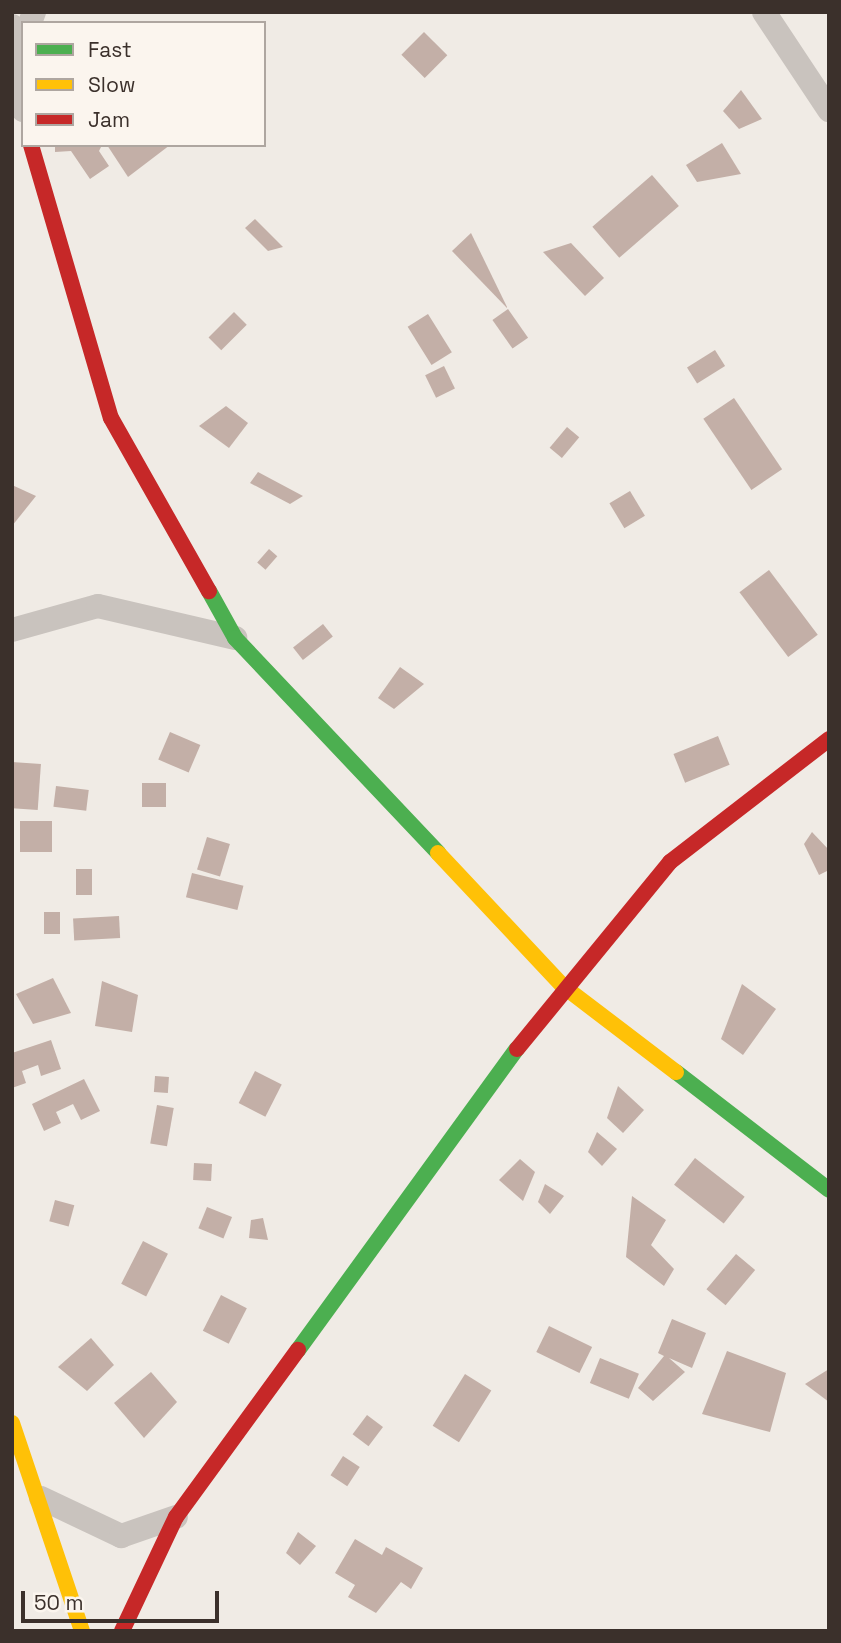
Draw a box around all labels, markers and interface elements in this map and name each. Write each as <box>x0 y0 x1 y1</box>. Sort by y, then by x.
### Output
legend <box>21 21 266 147</box>
text: Fast <box>88 36 132 63</box>
text: Slow <box>88 71 136 98</box>
text: Jam <box>88 106 130 133</box>
scale bar <box>24 1576 222 1620</box>
text: 50 m <box>34 1589 84 1616</box>

